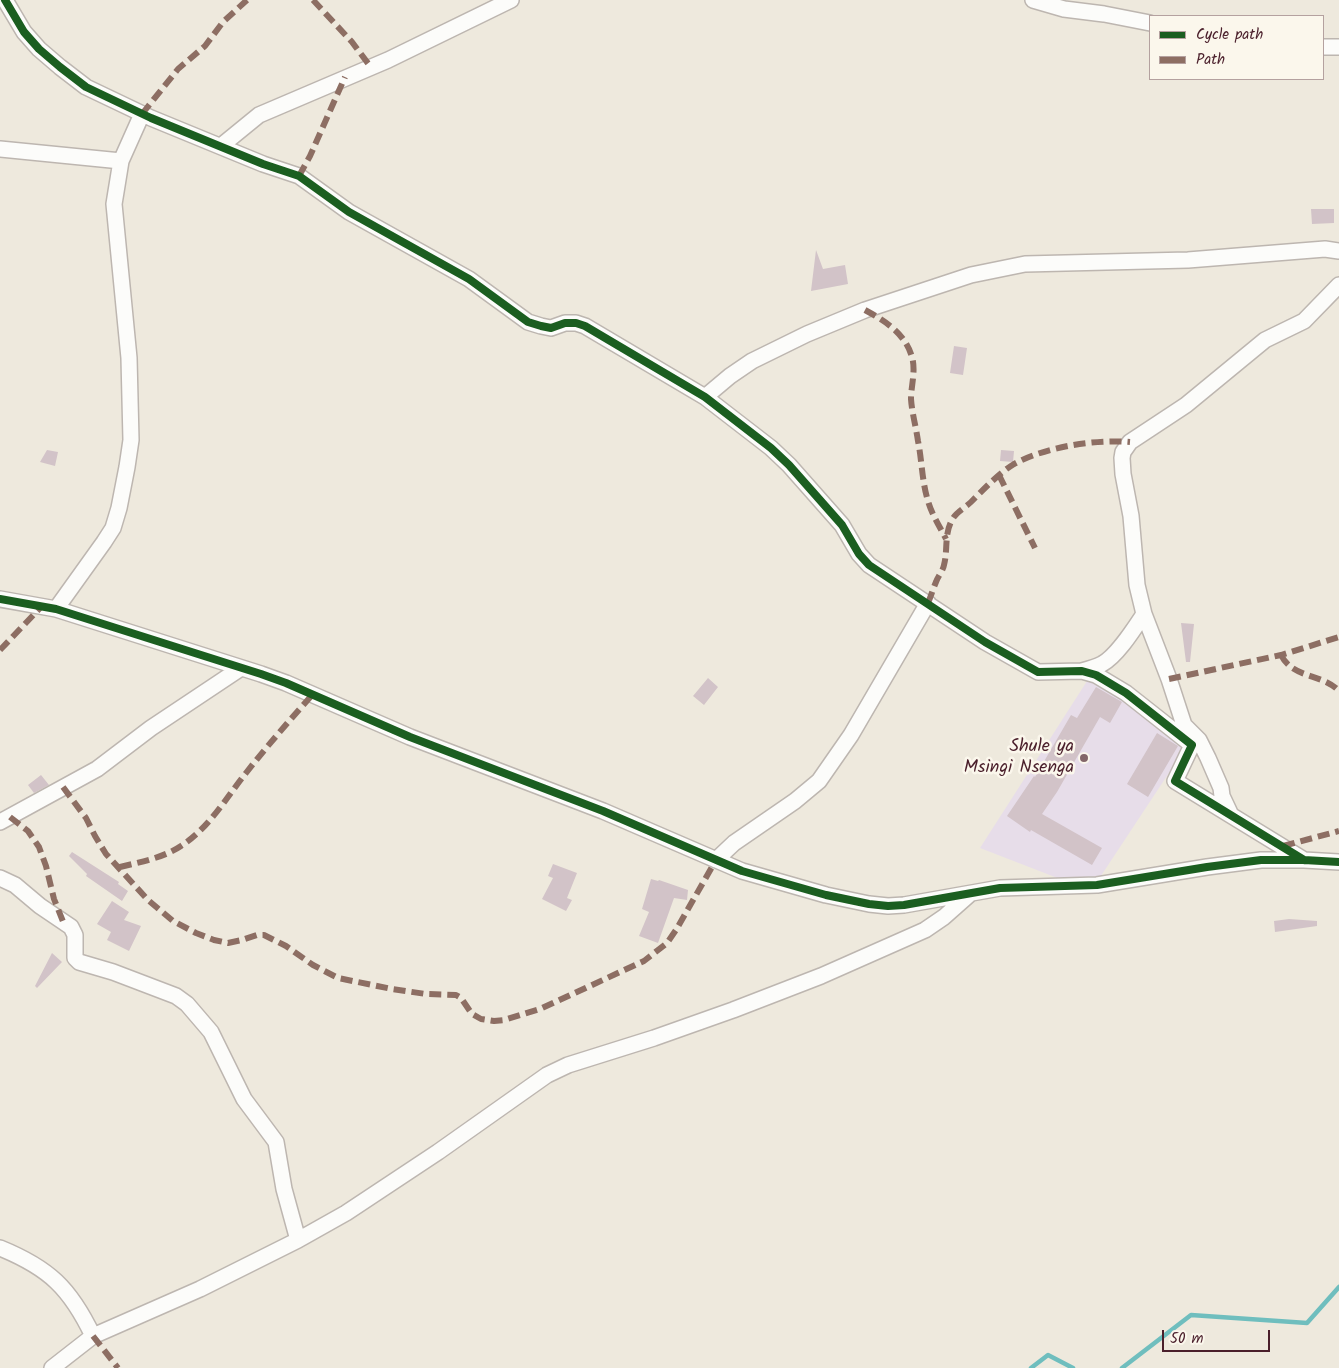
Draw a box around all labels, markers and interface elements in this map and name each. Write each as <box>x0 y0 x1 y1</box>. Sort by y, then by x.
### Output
legend <box>1149 15 1324 80</box>
text: Cycle path <box>1196 23 1263 47</box>
text: Path <box>1196 48 1225 72</box>
place label: Shule ya Msingi Nsenga <box>964 737 1074 780</box>
marker: Shule ya Msingi Nsenga <box>1078 752 1090 764</box>
scale bar <box>1164 1320 1272 1352</box>
text: 50 m <box>1170 1327 1204 1351</box>

